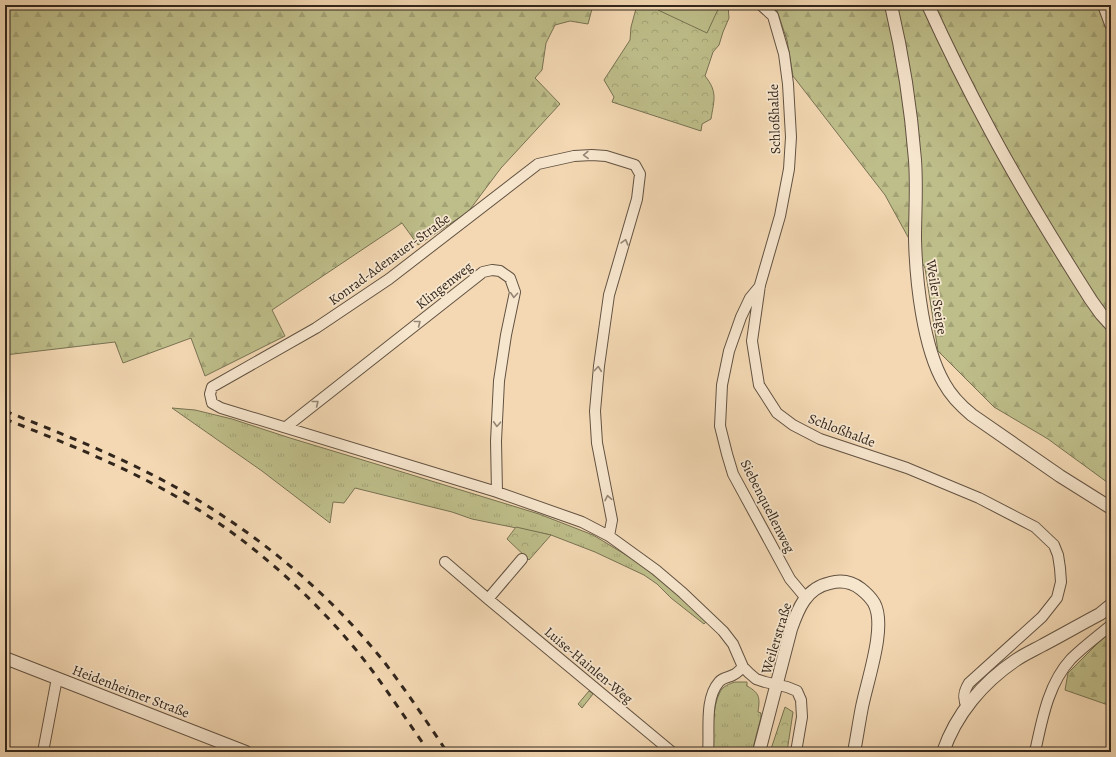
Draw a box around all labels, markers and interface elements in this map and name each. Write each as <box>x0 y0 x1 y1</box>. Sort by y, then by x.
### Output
street label: Schloßhalde <box>764 83 785 155</box>
one-way arrow <box>583 151 589 160</box>
street label: Konrad-Adenauer-Straße <box>325 209 454 310</box>
one-way arrow <box>620 239 628 245</box>
street label: Klingenweg <box>412 257 477 314</box>
street label: Weiler Steige <box>921 257 952 336</box>
one-way arrow <box>509 292 518 299</box>
one-way arrow <box>414 320 421 327</box>
one-way arrow <box>594 366 603 372</box>
one-way arrow <box>312 401 319 408</box>
street label: Schloßhalde <box>806 409 878 452</box>
one-way arrow <box>493 421 501 427</box>
street label: Siebenquellenweg <box>736 456 799 556</box>
one-way arrow <box>604 494 613 501</box>
street label: Weilerstraße <box>756 600 796 677</box>
street label: Luise-Hainlen-Weg <box>540 623 637 708</box>
street label: Heidenheimer Straße <box>70 660 192 723</box>

